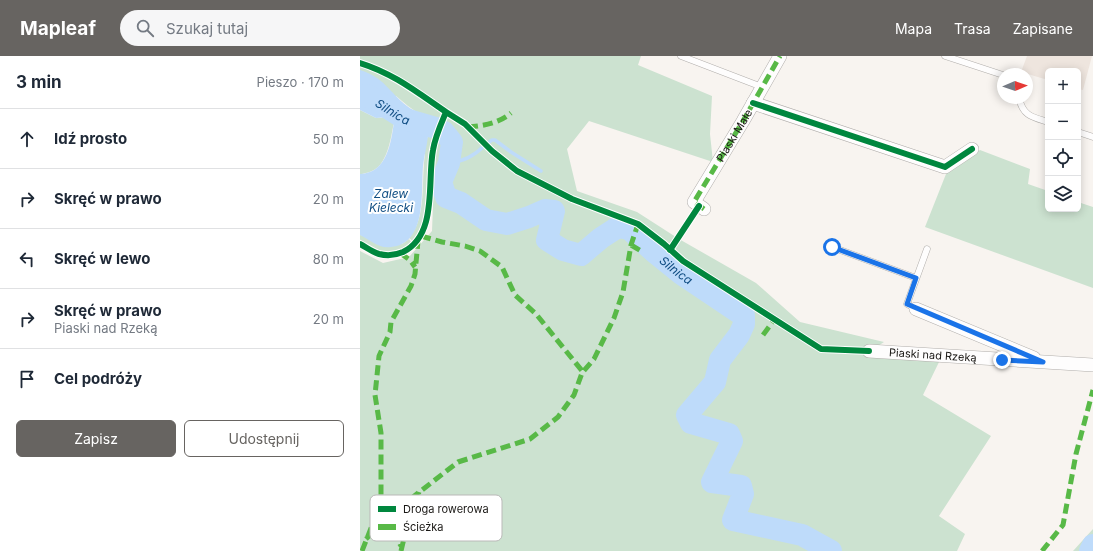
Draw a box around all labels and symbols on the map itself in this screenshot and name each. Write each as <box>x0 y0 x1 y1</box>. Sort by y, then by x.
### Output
north arrow <box>997 68 1033 104</box>
water label: Silnica <box>373 95 412 128</box>
street label: Piaski Małe <box>713 107 755 164</box>
water label: Zalew Kielecki <box>369 186 414 215</box>
route start <box>823 238 841 256</box>
water label: Silnica <box>657 252 696 287</box>
street label: Piaski nad Rzeką <box>889 345 977 365</box>
route end <box>993 351 1011 369</box>
legend <box>370 495 502 541</box>
text: Droga rowerowa <box>403 502 489 516</box>
text: Ścieżka <box>403 520 444 534</box>

